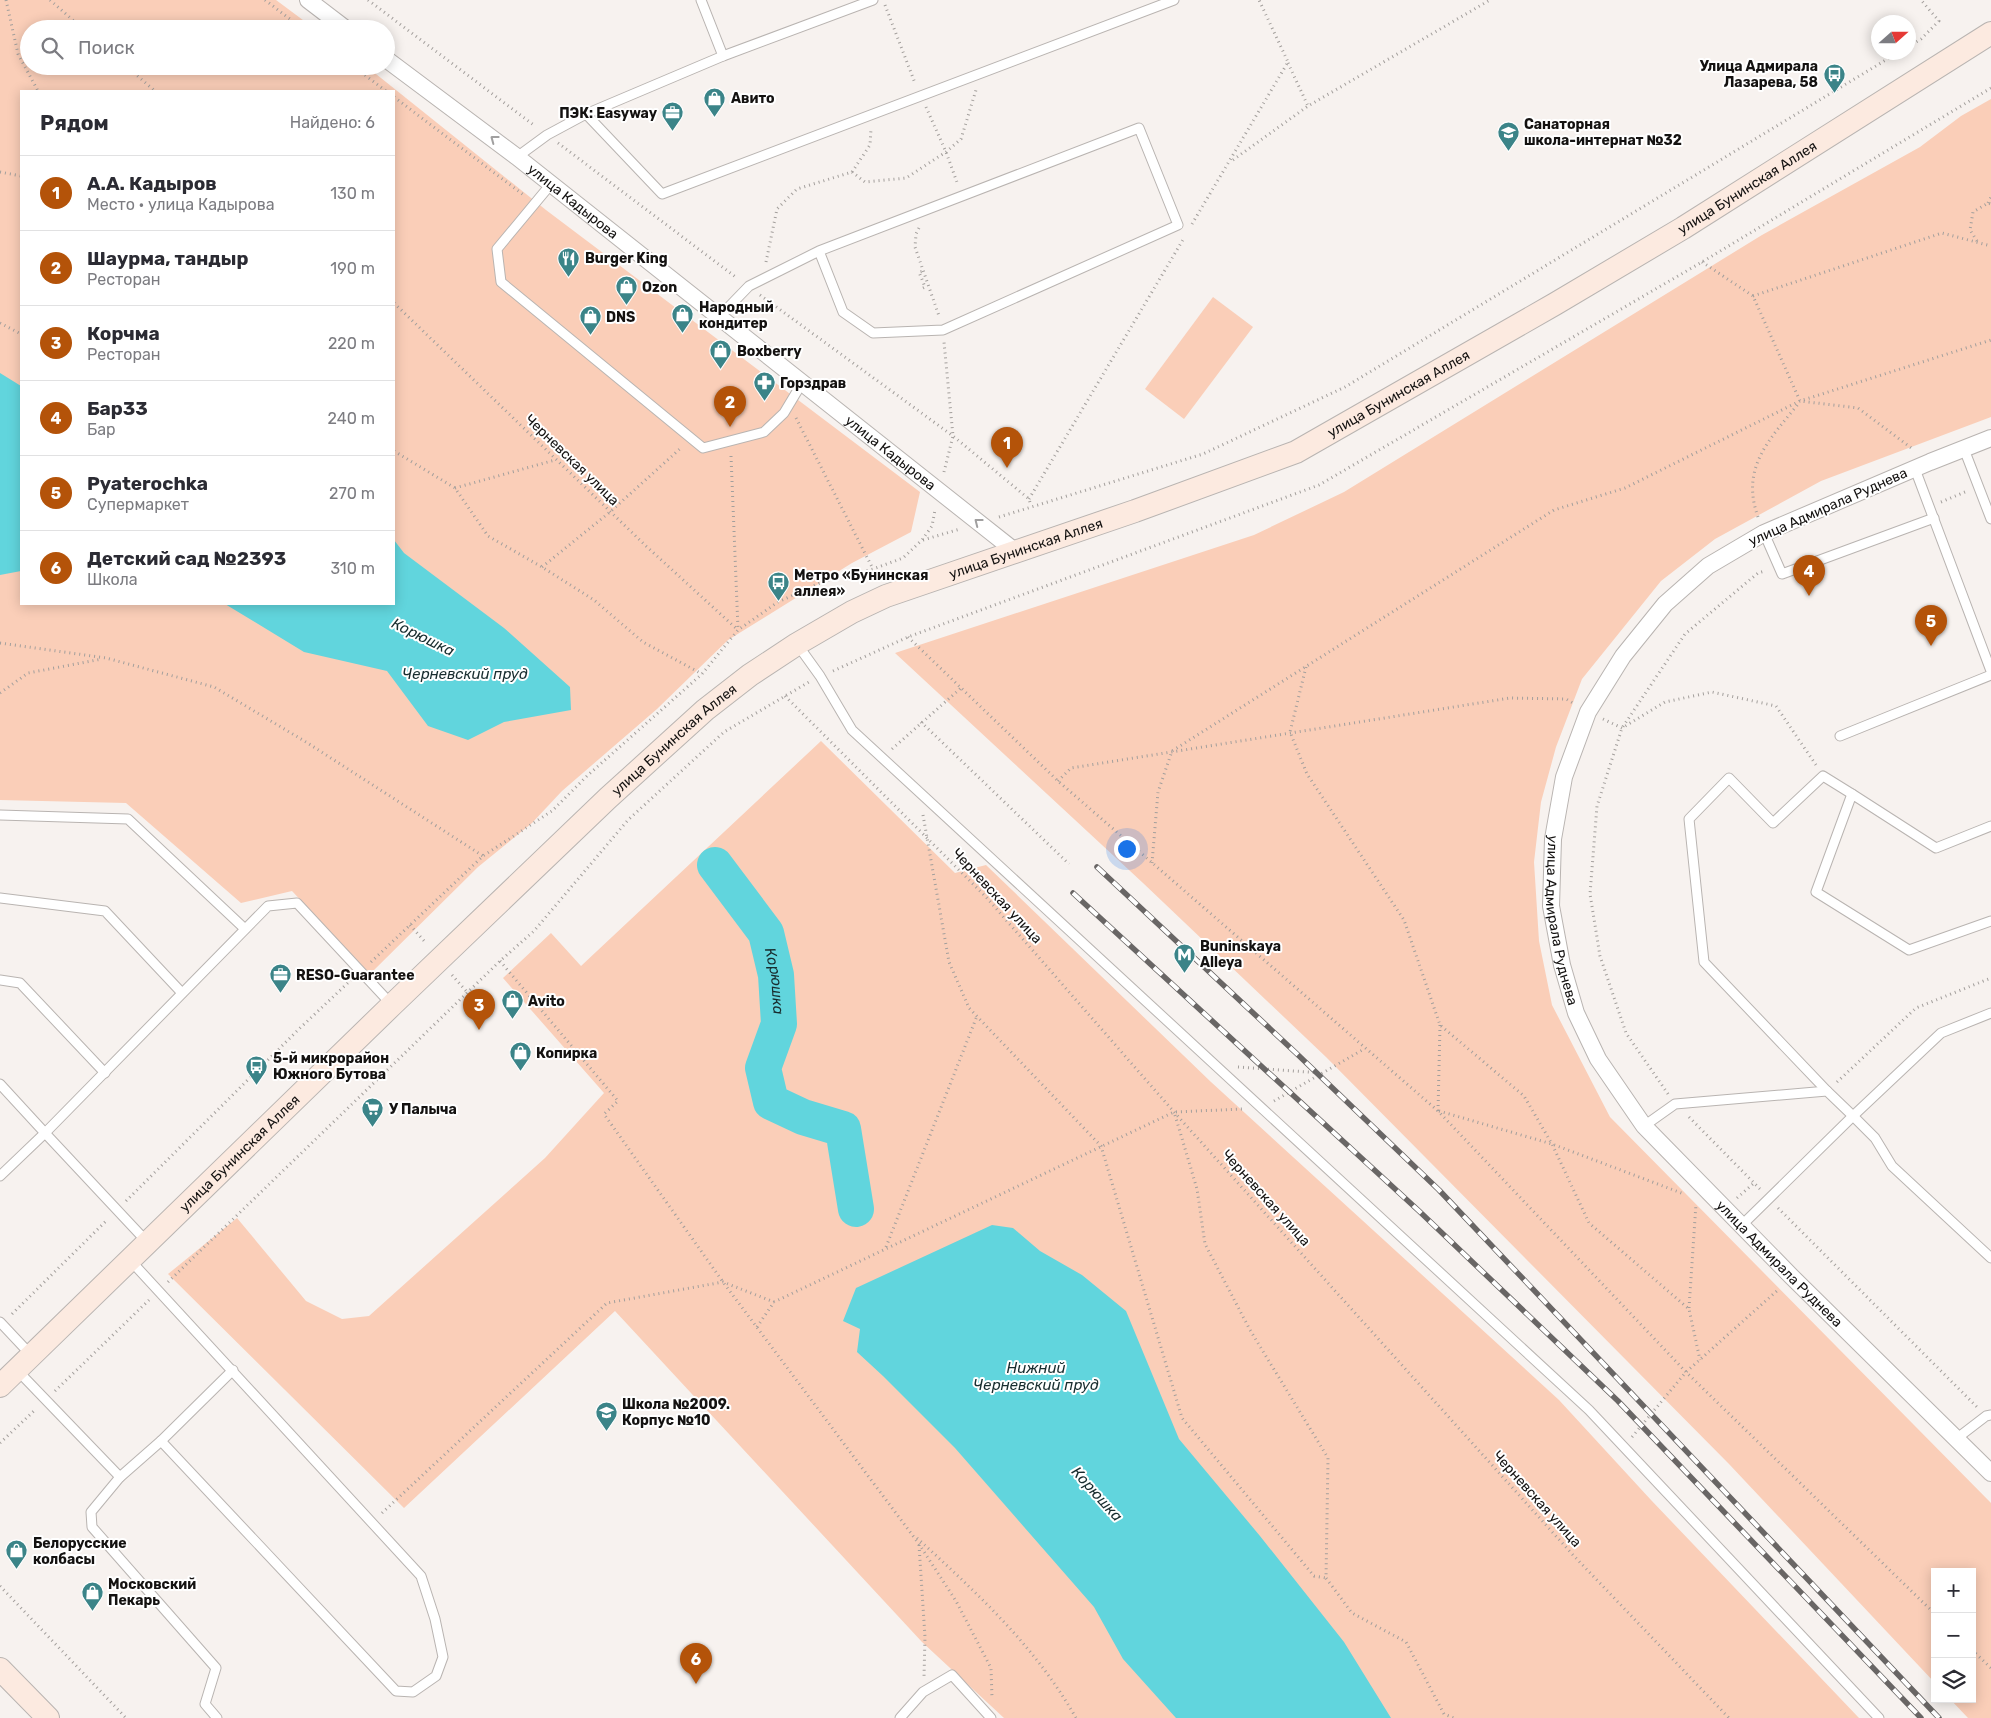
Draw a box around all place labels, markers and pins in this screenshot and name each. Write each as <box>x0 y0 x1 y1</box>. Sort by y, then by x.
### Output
place label: Улица Адмирала Лазарева, 58 <box>1700 58 1818 91</box>
bus stop icon: Улица Адмирала Лазарева, 58 <box>1822 62 1846 93</box>
shop icon: Авито <box>703 86 727 117</box>
place label: Авито <box>731 90 775 107</box>
office icon: ПЭК: Easyway <box>661 101 685 132</box>
place label: ПЭК: Easyway <box>559 105 658 122</box>
place label: Санаторная школа-интернат №32 <box>1524 116 1682 149</box>
school or university icon: Санаторная школа-интернат №32 <box>1496 120 1520 151</box>
restaurant icon: Burger King <box>557 246 581 277</box>
place label: Burger King <box>585 250 668 267</box>
shop icon: Ozon <box>614 275 638 306</box>
place label: Ozon <box>642 279 677 296</box>
place label: Народный кондитер <box>699 299 774 332</box>
shop icon: Народный кондитер <box>671 303 695 334</box>
shop icon: DNS <box>578 305 602 336</box>
place label: DNS <box>606 309 635 326</box>
shop icon: Boxberry <box>709 339 733 370</box>
place label: Boxberry <box>737 343 802 360</box>
pharmacy icon: Горздрав <box>752 371 776 402</box>
place label: Горздрав <box>780 375 846 392</box>
pin: 2 <box>714 386 746 427</box>
pin: 1 <box>991 427 1023 468</box>
pin: 4 <box>1793 555 1825 596</box>
place label: Метро «Бунинская аллея» <box>794 567 928 600</box>
bus stop icon: Метро «Бунинская аллея» <box>766 571 790 602</box>
pin: 5 <box>1915 605 1947 646</box>
place label: Buninskaya Alleya <box>1200 938 1281 971</box>
metro station icon: Buninskaya Alleya <box>1172 942 1196 973</box>
office icon: RESO-Guarantee <box>268 963 292 994</box>
place label: RESO-Guarantee <box>296 967 414 984</box>
pin: 3 <box>463 989 495 1030</box>
shop icon: Avito <box>500 989 524 1020</box>
place label: Avito <box>528 993 565 1010</box>
shop icon: Копирка <box>508 1041 532 1072</box>
place label: Копирка <box>536 1045 597 1062</box>
place label: 5-й микрорайон Южного Бутова <box>273 1050 389 1083</box>
bus stop icon: 5-й микрорайон Южного Бутова <box>245 1054 269 1085</box>
supermarket icon: У Палыча <box>361 1097 385 1128</box>
place label: У Палыча <box>389 1101 457 1118</box>
place label: Школа №2009. Корпус №10 <box>622 1396 730 1429</box>
school or university icon: Школа №2009. Корпус №10 <box>594 1400 618 1431</box>
place label: Белорусские колбасы <box>33 1535 127 1568</box>
shop icon: Белорусские колбасы <box>5 1539 29 1570</box>
place label: Московский Пекарь <box>108 1576 196 1609</box>
shop icon: Московский Пекарь <box>80 1580 104 1611</box>
pin: 6 <box>680 1643 712 1684</box>

